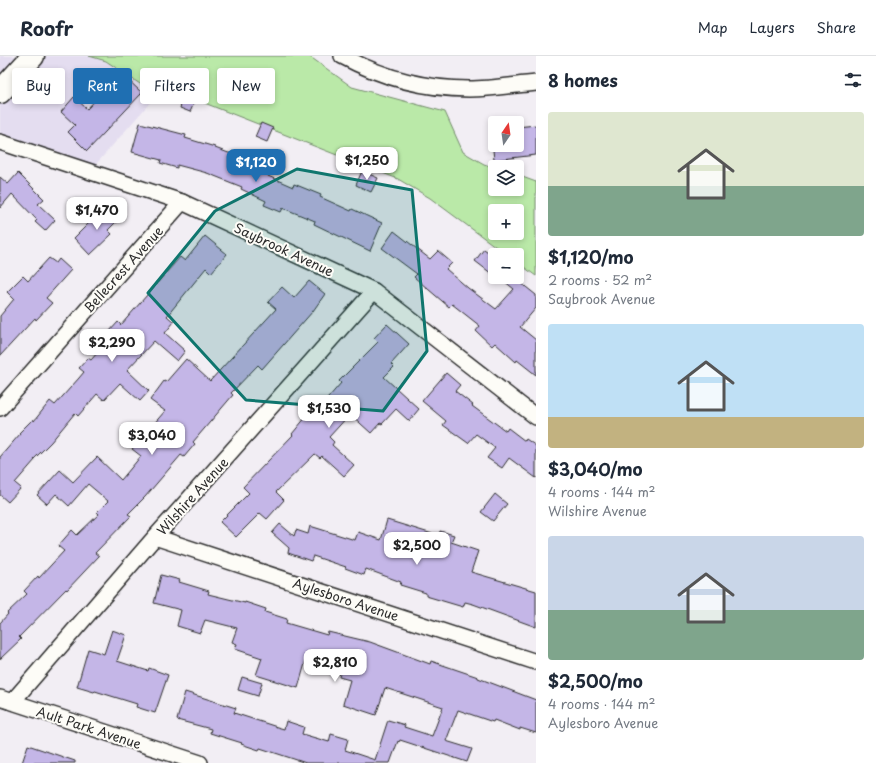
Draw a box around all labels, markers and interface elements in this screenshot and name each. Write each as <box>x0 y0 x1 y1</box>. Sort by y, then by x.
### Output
text: Roofr <box>20 14 73 42</box>
text: Map <box>698 17 728 38</box>
text: Layers <box>750 17 795 38</box>
text: Share <box>817 17 856 38</box>
text: 8 homes <box>548 67 618 93</box>
chip: Buy <box>12 68 65 104</box>
chip: Rent <box>73 68 132 104</box>
chip: Filters <box>140 68 209 104</box>
chip: New <box>217 68 275 104</box>
icon: filters <box>842 69 864 91</box>
north arrow <box>488 116 524 152</box>
map controls <box>488 116 524 284</box>
icon: home <box>670 138 742 210</box>
pin: $1,250 <box>334 147 400 181</box>
pin: $1,120 <box>223 149 289 183</box>
text: $1,250 <box>345 150 389 169</box>
text: $1,120 <box>235 152 277 171</box>
button: layers <box>488 160 524 196</box>
pin: $1,470 <box>64 197 130 231</box>
text: $1,470 <box>75 200 119 219</box>
button: + <box>488 204 524 240</box>
street label: Saybrook Avenue <box>231 218 337 280</box>
street label: Bellecrest Avenue <box>79 222 167 316</box>
text: $1,120/mo <box>548 244 634 270</box>
button: − <box>488 248 524 284</box>
text: 2 rooms · 52 m² <box>548 270 652 289</box>
text: Saybrook Avenue <box>548 289 655 308</box>
pin: $2,290 <box>79 329 145 363</box>
text: $2,290 <box>89 332 135 351</box>
icon: home <box>670 350 742 422</box>
pin: $1,530 <box>296 395 362 429</box>
text: $1,530 <box>307 398 351 417</box>
pin: $3,040 <box>119 422 185 456</box>
text: $3,040 <box>128 425 176 444</box>
street label: Wilshire Avenue <box>152 453 232 539</box>
text: $3,040/mo <box>548 456 643 482</box>
text: 4 rooms · 144 m² <box>548 482 656 501</box>
text: Wilshire Avenue <box>548 501 647 520</box>
pin: $2,500 <box>384 532 450 566</box>
text: $2,500 <box>393 535 441 554</box>
icon: home <box>670 562 742 634</box>
street label: Aylesboro Avenue <box>291 573 401 625</box>
pin: $2,810 <box>302 649 368 683</box>
text: $2,810 <box>313 652 357 671</box>
text: $2,500/mo <box>548 668 643 694</box>
text: 4 rooms · 144 m² <box>548 694 656 713</box>
street label: Ault Park Avenue <box>34 701 144 753</box>
text: Aylesboro Avenue <box>548 713 658 732</box>

